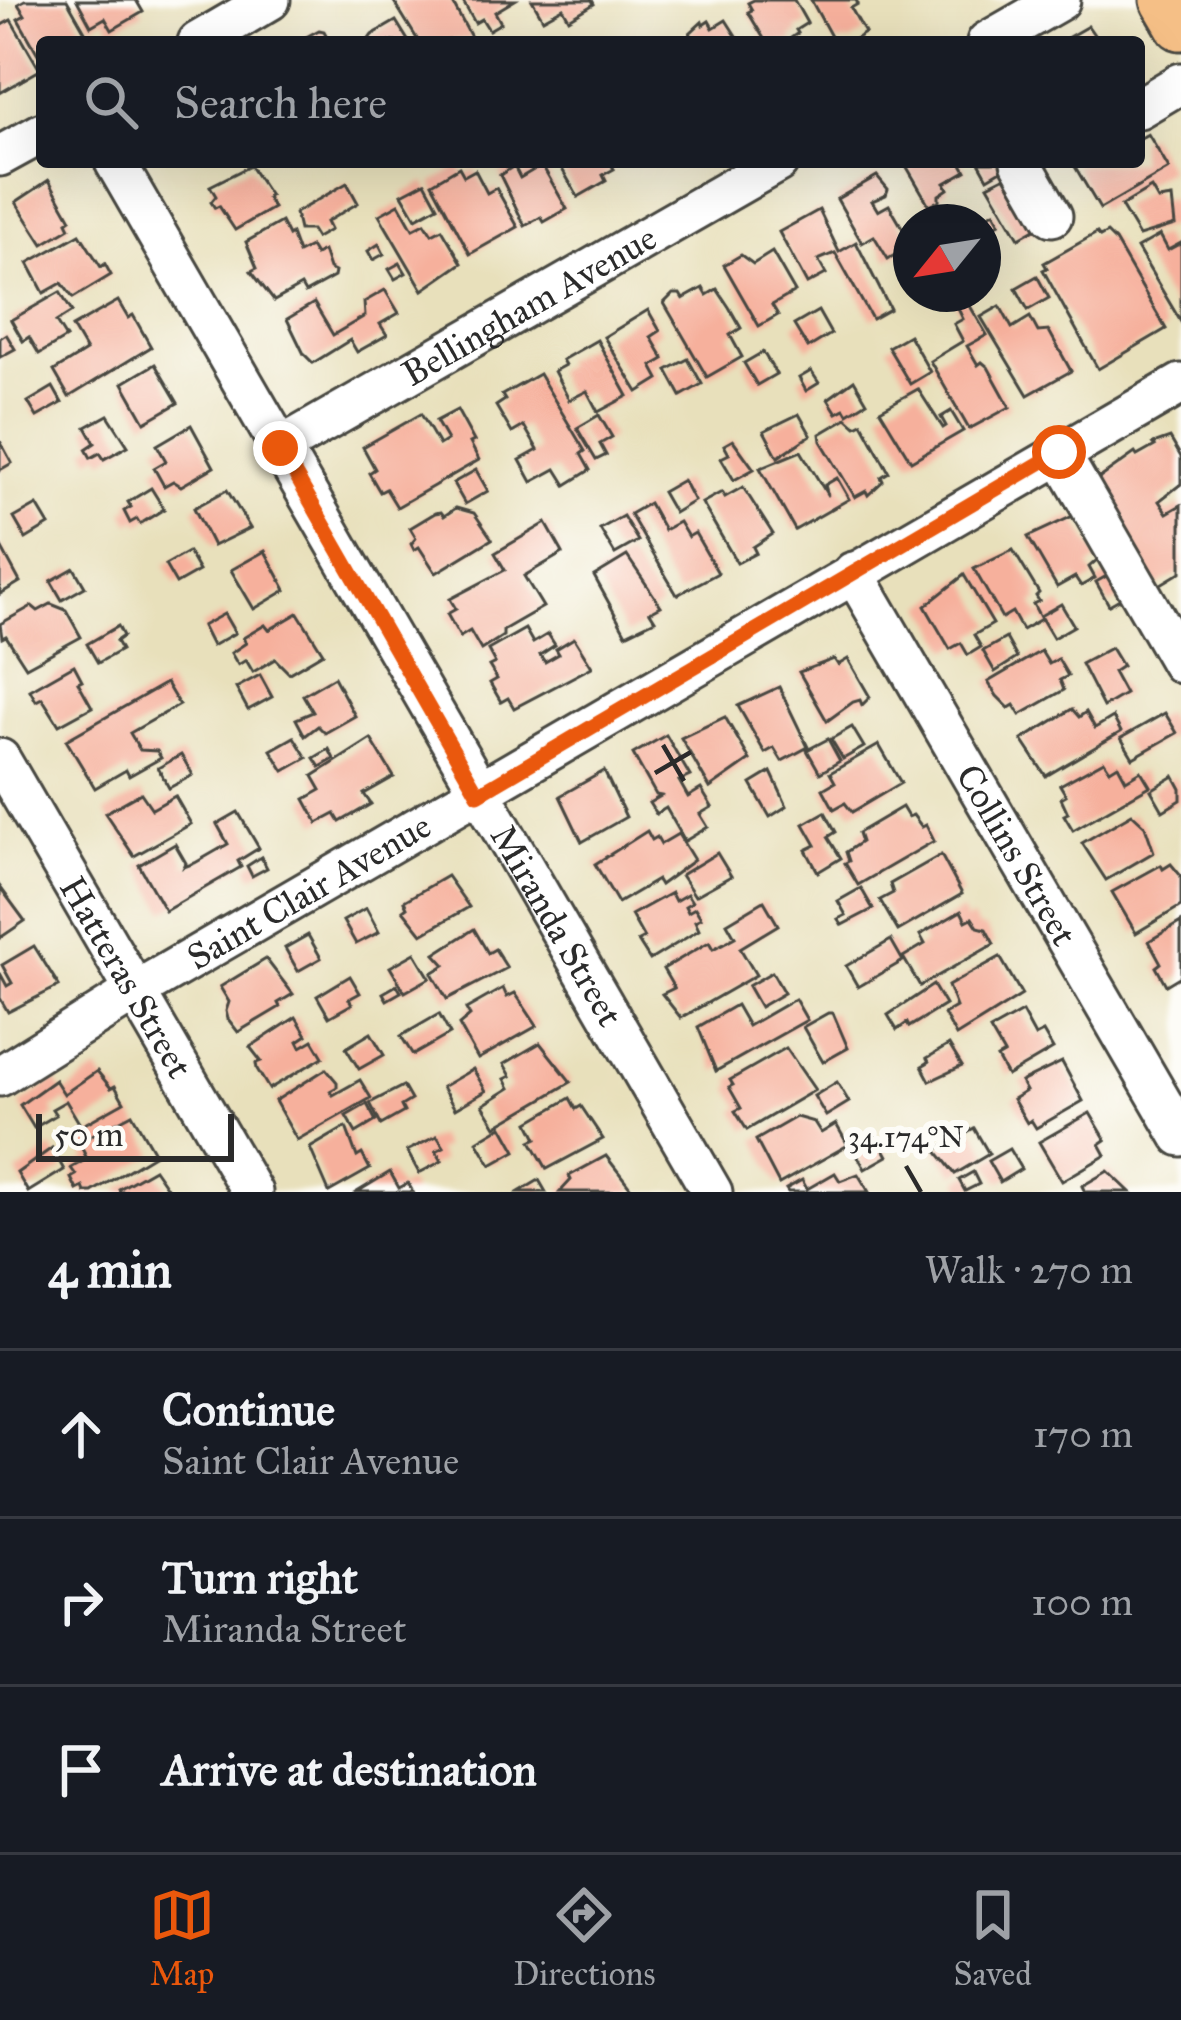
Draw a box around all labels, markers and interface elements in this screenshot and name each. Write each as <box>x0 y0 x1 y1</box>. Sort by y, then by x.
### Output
search box <box>36 36 1145 168</box>
icon: search <box>78 69 144 135</box>
text: Search here <box>174 75 387 130</box>
north arrow <box>893 204 1001 312</box>
street label: Bellingham Avenue <box>394 215 664 396</box>
route end <box>253 421 307 475</box>
route start <box>1032 425 1086 479</box>
street label: Collins Street <box>947 757 1086 954</box>
street label: Saint Clair Avenue <box>179 804 439 979</box>
street label: Miranda Street <box>481 817 632 1034</box>
street label: Hatteras Street <box>50 869 202 1086</box>
scale bar <box>36 1108 234 1161</box>
text: 50 m <box>54 1115 123 1155</box>
text: 34.174°N <box>848 1119 964 1155</box>
text: 4 min <box>48 1239 172 1301</box>
text: Walk · 270 m <box>925 1246 1133 1294</box>
text: Continue <box>162 1382 335 1437</box>
icon: ahead <box>48 1401 114 1467</box>
text: 170 m <box>1033 1410 1133 1458</box>
text: Saint Clair Avenue <box>162 1437 459 1485</box>
text: Turn right <box>162 1550 358 1605</box>
icon: right <box>48 1569 114 1635</box>
text: 100 m <box>1031 1578 1133 1626</box>
text: Miranda Street <box>162 1605 406 1653</box>
icon: arrive <box>48 1737 114 1803</box>
text: Arrive at destination <box>162 1742 537 1797</box>
tab: Map <box>149 1882 215 1994</box>
tab: Directions <box>513 1882 655 1994</box>
tab: Saved <box>954 1882 1032 1994</box>

